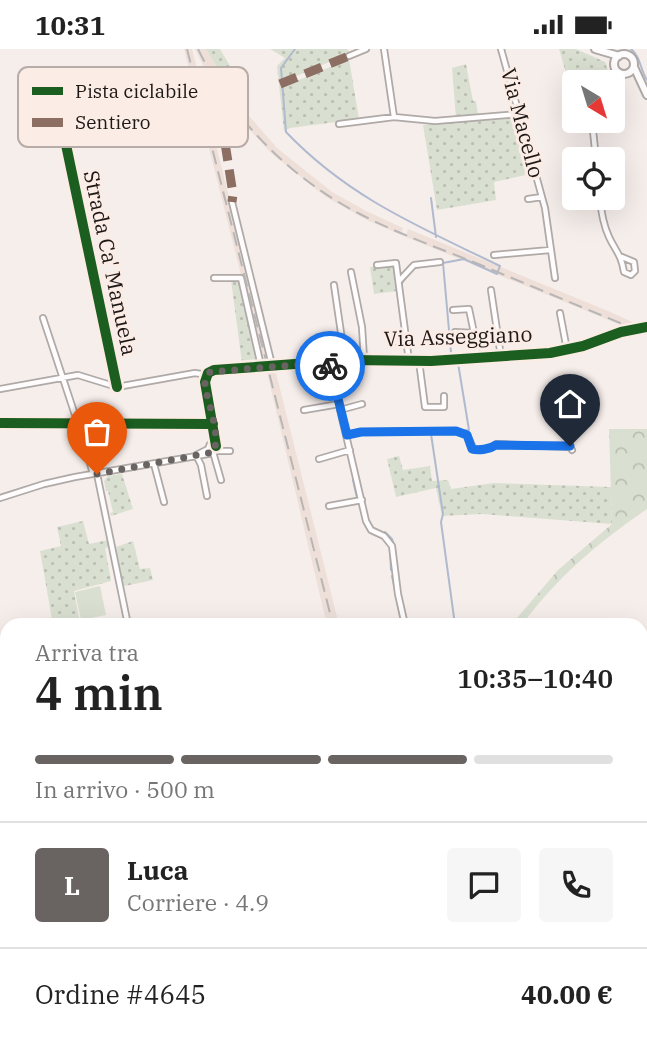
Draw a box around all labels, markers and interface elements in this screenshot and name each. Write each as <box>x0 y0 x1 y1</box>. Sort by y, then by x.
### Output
text: 10:31 <box>35 8 105 42</box>
street label: Via Macello <box>495 65 551 181</box>
legend <box>18 67 248 147</box>
north arrow <box>562 70 625 133</box>
map controls <box>562 70 625 210</box>
text: Pista ciclabile <box>75 79 198 103</box>
text: Sentiero <box>75 110 151 134</box>
button: locate <box>562 147 625 210</box>
street label: Strada Ca' Manuela <box>78 168 144 358</box>
street label: Via Asseggiano <box>383 319 533 353</box>
courier <box>295 331 365 401</box>
icon: bike <box>311 347 349 385</box>
pin <box>540 374 600 446</box>
icon: home <box>551 385 589 423</box>
pin <box>67 402 127 474</box>
icon: bag <box>78 413 116 451</box>
text: Arriva tra <box>35 637 139 667</box>
text: 10:35–10:40 <box>457 661 613 695</box>
text: 4 min <box>35 663 163 723</box>
text: In arrivo · 500 m <box>35 774 215 804</box>
button: chat <box>447 848 521 922</box>
button: phone <box>539 848 613 922</box>
text: Luca <box>127 853 189 887</box>
text: L <box>64 868 80 902</box>
text: Corriere · 4.9 <box>127 887 269 917</box>
text: Ordine #4645 <box>35 977 206 1011</box>
text: 40.00 € <box>521 977 613 1011</box>

